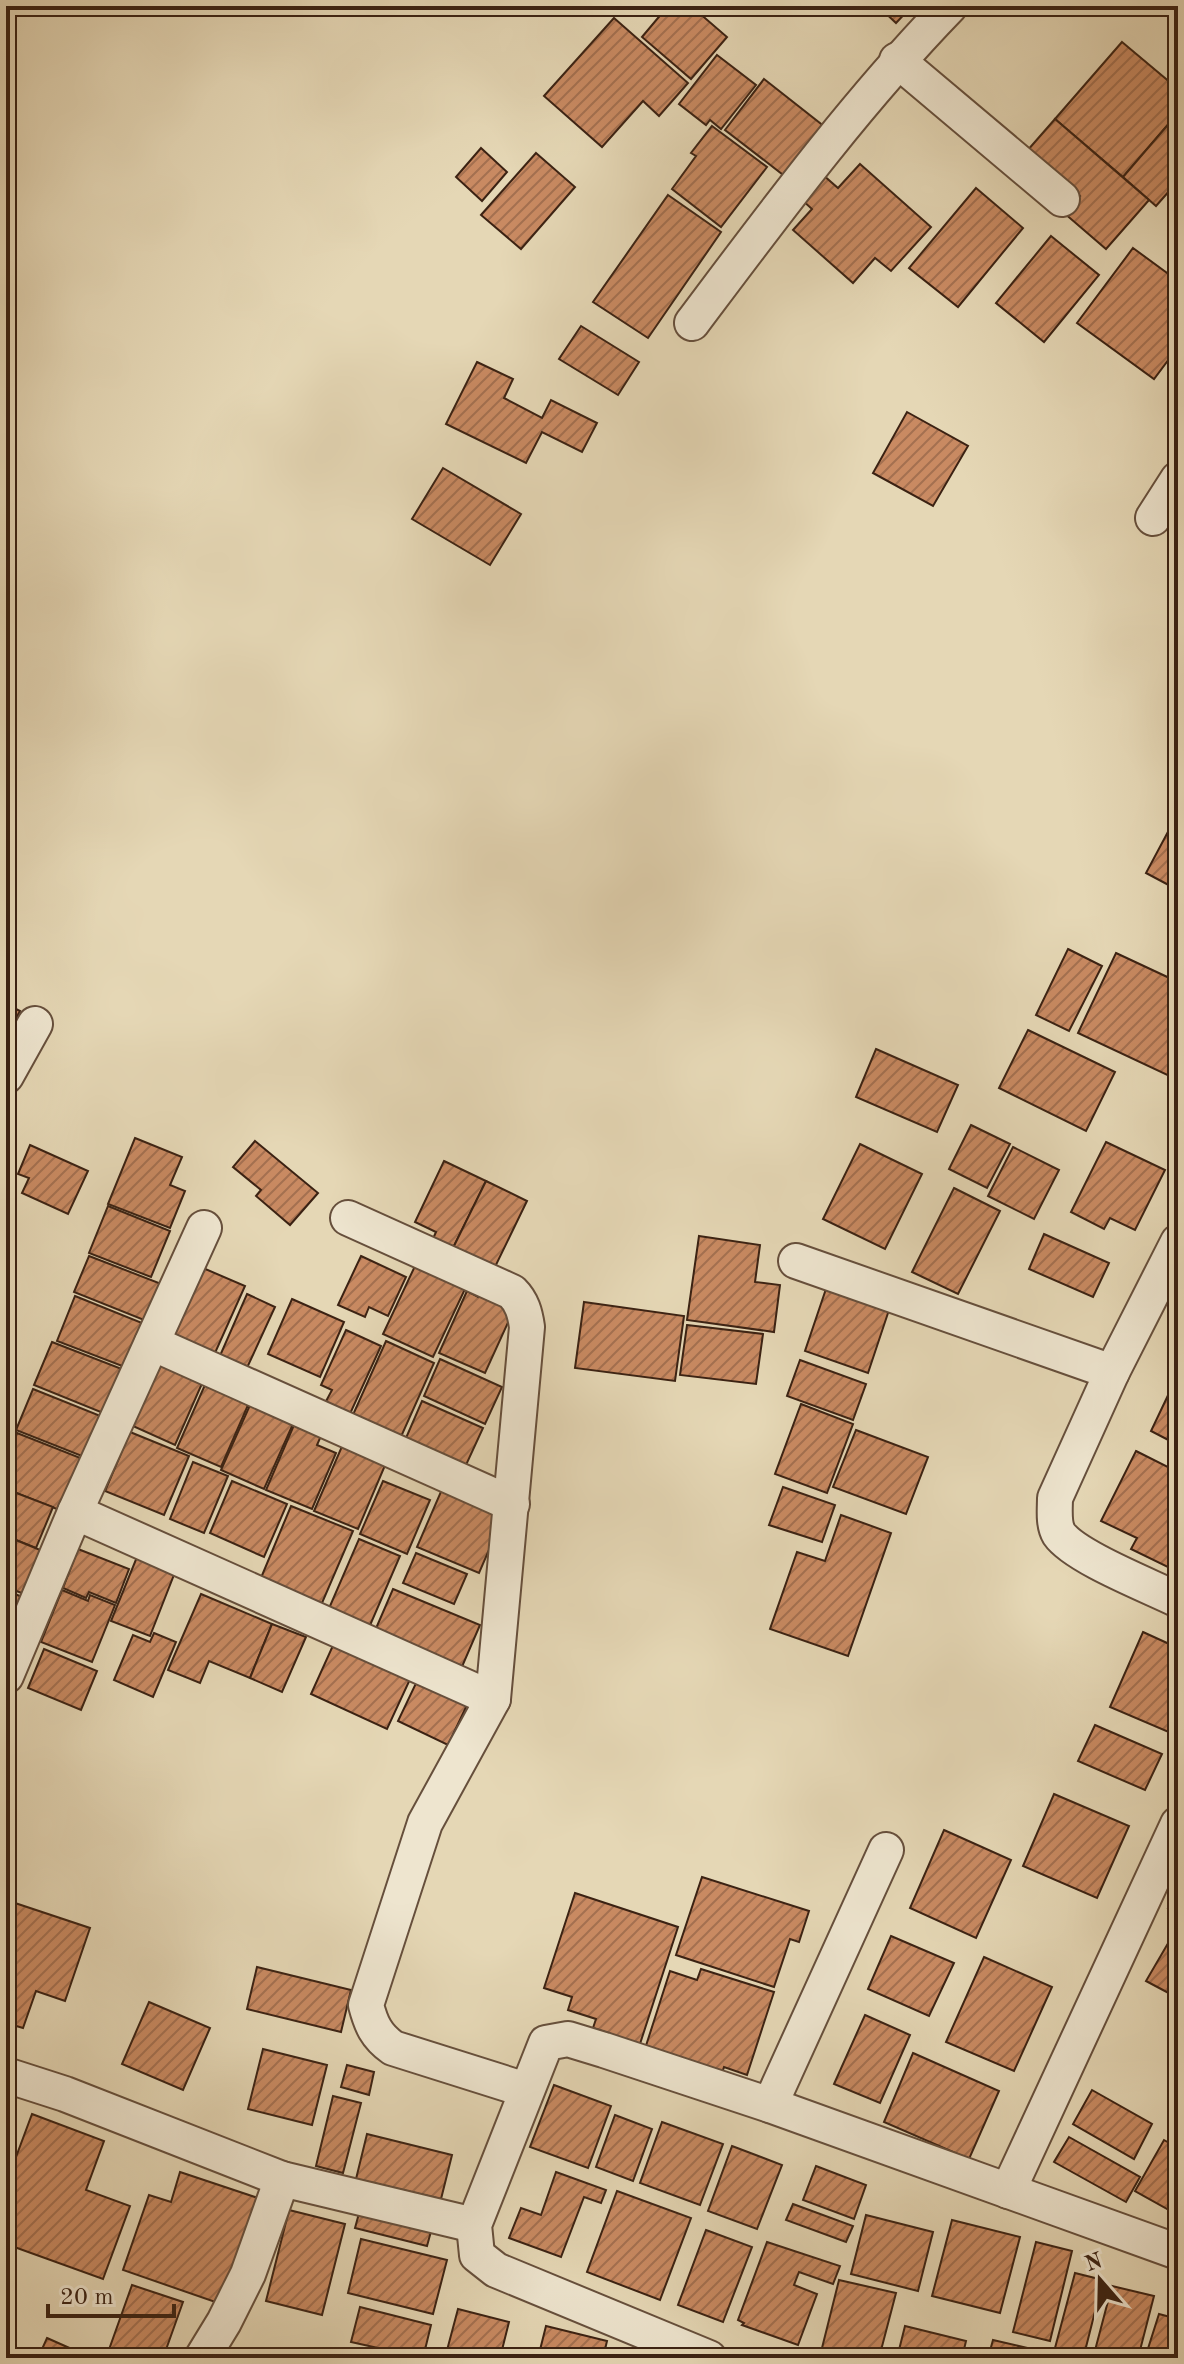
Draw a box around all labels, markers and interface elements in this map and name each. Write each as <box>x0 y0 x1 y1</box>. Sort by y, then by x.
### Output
north arrow <box>1060 2240 1140 2320</box>
text: N <box>1082 2250 1106 2276</box>
scale bar <box>48 2268 174 2318</box>
text: 20 m <box>60 2286 114 2310</box>

